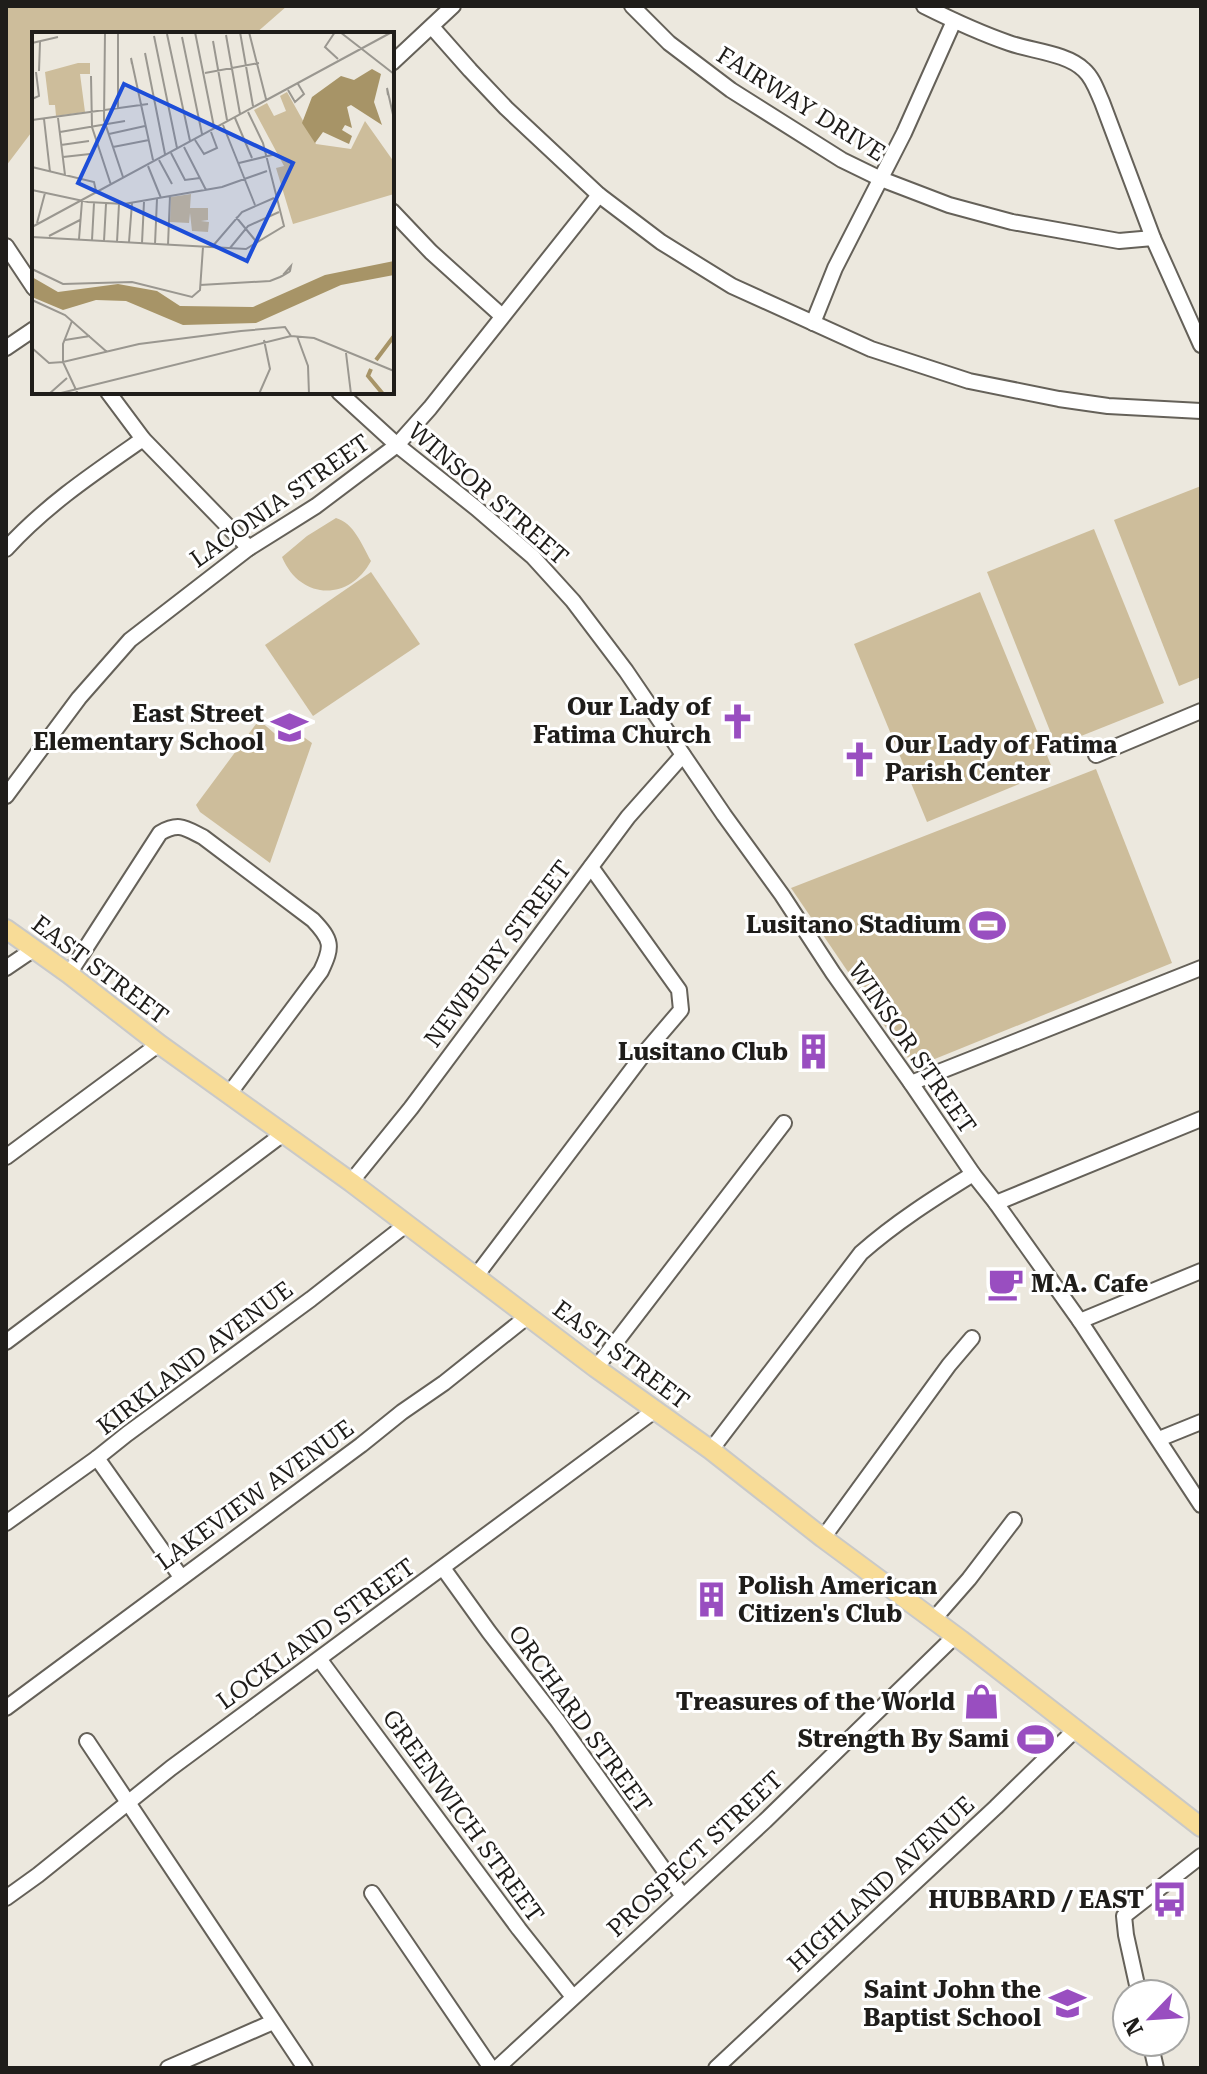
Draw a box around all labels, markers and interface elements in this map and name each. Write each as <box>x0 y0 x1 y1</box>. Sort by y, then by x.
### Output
inset map <box>32 32 394 394</box>
street label: FAIRWAY DRIVE <box>712 41 890 167</box>
street label: WINSOR STREET <box>402 417 574 571</box>
street label: LACONIA STREET <box>185 429 375 573</box>
place label: Our Lady of Fatima Church <box>533 693 712 749</box>
place label: East Street Elementary School <box>33 700 264 756</box>
church icon: Our Lady of Fatima Church <box>718 702 756 740</box>
school or university icon: East Street Elementary School <box>271 709 309 747</box>
place label: Our Lady of Fatima Parish Center <box>885 731 1117 787</box>
church icon: Our Lady of Fatima Parish Center <box>840 740 878 778</box>
street label: NEWBURY STREET <box>419 855 577 1053</box>
sports icon: Lusitano Stadium <box>968 906 1006 944</box>
street label: EAST STREET <box>26 910 174 1030</box>
place label: Lusitano Stadium <box>746 911 961 939</box>
street label: WINSOR STREET <box>842 957 982 1139</box>
building icon: Lusitano Club <box>795 1033 833 1071</box>
place label: Lusitano Club <box>618 1038 788 1066</box>
cafe icon: M.A. Cafe <box>986 1265 1024 1303</box>
place label: M.A. Cafe <box>1031 1270 1148 1298</box>
street label: KIRKLAND AVENUE <box>92 1275 298 1441</box>
street label: EAST STREET <box>547 1295 695 1415</box>
street label: LAKEVIEW AVENUE <box>151 1414 359 1576</box>
street label: LOCKLAND STREET <box>211 1553 421 1715</box>
place label: Polish American Citizen's Club <box>738 1572 937 1628</box>
building icon: Polish American Citizen's Club <box>693 1581 731 1619</box>
street label: ORCHARD STREET <box>503 1620 657 1818</box>
shop icon: Treasures of the World <box>962 1683 1000 1721</box>
place label: Treasures of the World <box>676 1688 955 1716</box>
street label: GREENWICH STREET <box>377 1704 549 1928</box>
sports icon: Strength By Sami <box>1016 1720 1054 1758</box>
place label: Strength By Sami <box>798 1725 1009 1753</box>
street label: PROSPECT STREET <box>601 1765 789 1943</box>
street label: HIGHLAND AVENUE <box>782 1790 980 1978</box>
bus stop icon: HUBBARD / EAST <box>1151 1881 1189 1919</box>
place label: HUBBARD / EAST <box>929 1886 1144 1914</box>
place label: Saint John the Baptist School <box>863 1976 1041 2032</box>
north arrow <box>1111 1978 1191 2058</box>
school or university icon: Saint John the Baptist School <box>1048 1985 1086 2023</box>
text: N <box>1118 2013 1148 2039</box>

